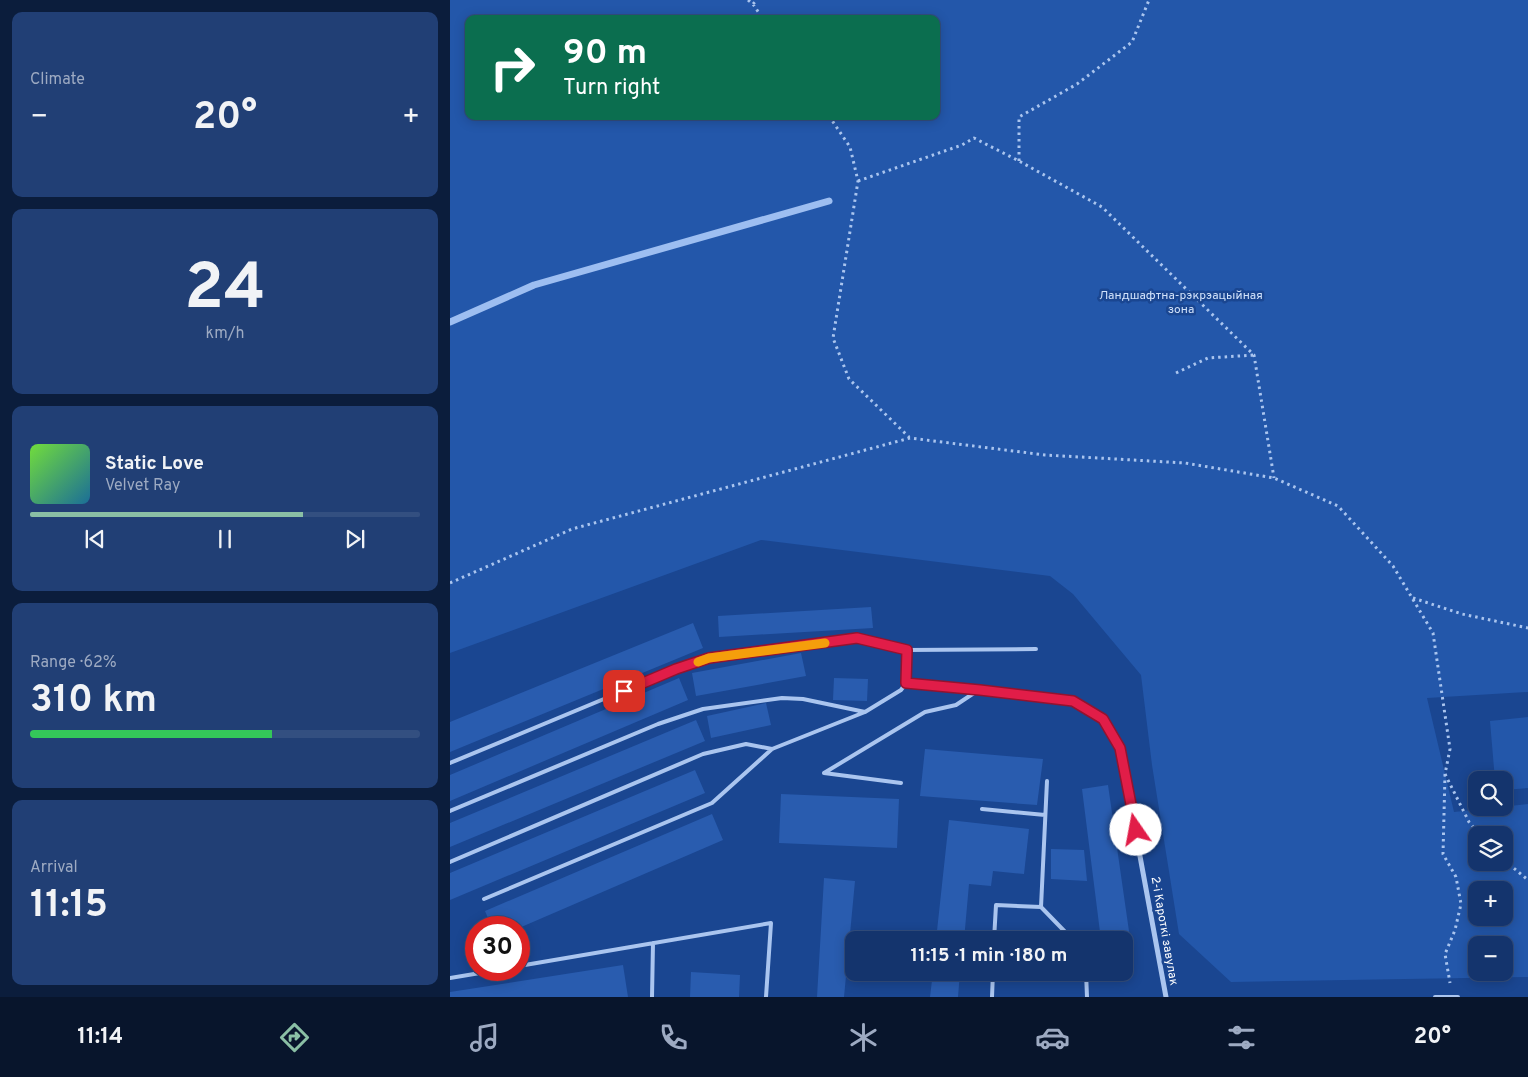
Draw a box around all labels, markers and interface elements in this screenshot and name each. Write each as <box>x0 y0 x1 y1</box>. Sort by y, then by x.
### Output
text: 90 m <box>563 32 647 76</box>
icon: right <box>480 35 545 100</box>
text: Climate <box>30 70 85 90</box>
text: Turn right <box>563 75 660 102</box>
text: 20° <box>193 94 257 143</box>
text: − <box>30 100 48 136</box>
text: + <box>402 100 420 136</box>
text: 24 <box>184 250 266 332</box>
park label: Ландшафтна-рэкрэацыйная зона <box>1099 288 1263 318</box>
text: km/h <box>206 324 244 344</box>
text: Static Love <box>105 452 204 476</box>
text: Velvet Ray <box>105 476 180 496</box>
icon: previous <box>81 525 109 553</box>
icon: pause <box>211 525 239 553</box>
icon: next <box>341 525 369 553</box>
text: Range · 62% <box>30 653 117 673</box>
pin <box>603 670 645 712</box>
text: 310 km <box>30 677 157 726</box>
icon: arrive <box>610 677 638 705</box>
map controls <box>1468 771 1513 981</box>
button: search <box>1468 771 1513 816</box>
position arrow <box>1109 803 1161 855</box>
button: layers <box>1468 826 1513 871</box>
text: Arrival <box>30 858 78 878</box>
street label: 2-і Кароткі завулак <box>1147 875 1181 987</box>
button: + <box>1468 881 1513 926</box>
text: 11:15 <box>30 882 108 931</box>
speed limit sign: 30 <box>465 916 530 981</box>
button: − <box>1468 936 1513 981</box>
text: 11:15 · 1 min · 180 m <box>911 944 1067 968</box>
icon: directions <box>277 1020 312 1055</box>
icon: music <box>467 1020 502 1055</box>
icon: phone <box>656 1020 691 1055</box>
icon: climate <box>846 1020 881 1055</box>
icon: car <box>1035 1020 1070 1055</box>
icon: filters <box>1224 1020 1259 1055</box>
text: 11:14 <box>77 1024 123 1051</box>
text: 20° <box>1414 1024 1451 1051</box>

